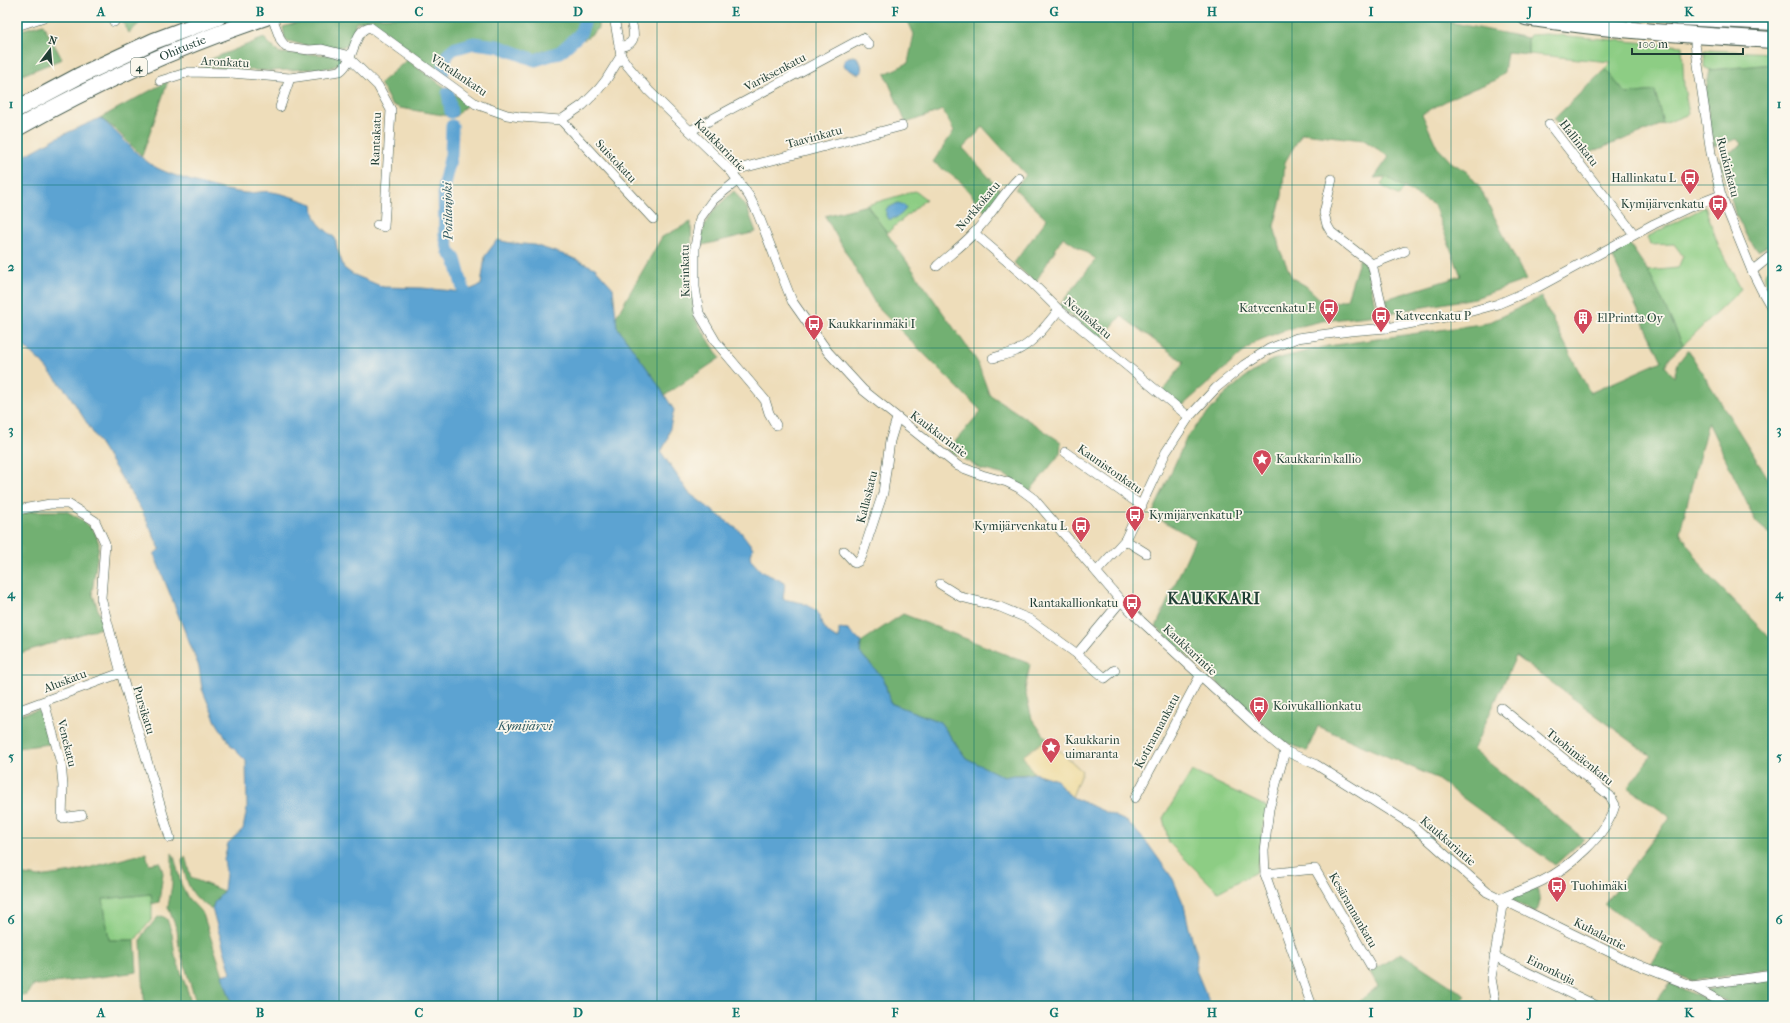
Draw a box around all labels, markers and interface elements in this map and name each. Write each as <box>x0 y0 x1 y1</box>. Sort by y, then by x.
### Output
text: A <box>96 4 106 19</box>
text: B <box>256 4 265 19</box>
text: C <box>415 4 424 19</box>
text: D <box>573 4 583 19</box>
text: E <box>732 4 740 19</box>
text: F <box>891 4 899 19</box>
text: G <box>1049 4 1059 19</box>
text: H <box>1207 4 1218 19</box>
text: I <box>1368 4 1374 19</box>
text: J <box>1526 4 1533 20</box>
text: K <box>1684 4 1695 19</box>
north arrow <box>30 30 70 70</box>
scale bar <box>1632 30 1743 56</box>
street label: Ohitustie <box>157 32 208 64</box>
text: N <box>47 33 59 48</box>
text: 100 m <box>1638 37 1668 51</box>
street label: Virtalankatu <box>427 50 490 99</box>
street label: Variksenkatu <box>741 50 808 94</box>
street label: Aronkatu <box>199 54 250 70</box>
road number: 4 <box>131 58 147 76</box>
text: 1 <box>9 96 14 111</box>
text: 1 <box>1777 96 1782 111</box>
street label: Rantakatu <box>368 112 384 166</box>
street label: Kaukkarintie <box>691 116 749 174</box>
street label: Hallinkatu <box>1557 117 1602 169</box>
street label: Taavinkatu <box>785 123 844 151</box>
street label: Ruukinkatu <box>1714 135 1742 199</box>
street label: Suistokatu <box>592 136 640 186</box>
bus stop icon: Hallinkatu L <box>1679 167 1701 195</box>
place label: Hallinkatu L <box>1611 171 1677 185</box>
street label: Norkkokatu <box>953 178 1003 234</box>
water label: Potilanjoki <box>439 181 456 241</box>
bus stop icon: Kymijärvenkatu <box>1707 193 1729 221</box>
place label: Kymijärvenkatu <box>1621 197 1704 211</box>
street label: Karinkatu <box>678 244 692 298</box>
text: 2 <box>8 259 15 274</box>
text: 2 <box>1776 259 1783 274</box>
street label: Neulaskatu <box>1061 294 1115 342</box>
bus stop icon: Katveenkatu E <box>1318 297 1340 325</box>
place label: Katveenkatu E <box>1239 301 1315 315</box>
bus stop icon: Katveenkatu P <box>1370 305 1392 333</box>
building icon: ElPrintta Oy <box>1572 307 1594 335</box>
place label: Katveenkatu P <box>1395 309 1471 323</box>
place label: ElPrintta Oy <box>1597 311 1664 325</box>
bus stop icon: Kaukkarinmäki I <box>803 313 825 341</box>
place label: Kaukkarinmäki I <box>828 317 915 331</box>
street label: Kaukkarintie <box>908 408 971 460</box>
text: 3 <box>8 422 14 438</box>
text: 3 <box>1776 422 1782 438</box>
street label: Kaunistonkatu <box>1075 441 1145 497</box>
place icon: Kaukkarin kallio <box>1251 448 1273 476</box>
place label: Kaukkarin kallio <box>1276 452 1361 466</box>
street label: Kallaskatu <box>854 469 880 525</box>
bus stop icon: Kymijärvenkatu P <box>1124 504 1146 532</box>
place label: Kymijärvenkatu P <box>1149 508 1242 522</box>
bus stop icon: Kymijärvenkatu L <box>1070 515 1092 543</box>
place label: Kymijärvenkatu L <box>974 519 1068 533</box>
text: 4 <box>6 586 16 602</box>
text: 4 <box>1774 586 1784 602</box>
district label: KAUKKARI <box>1167 589 1261 608</box>
bus stop icon: Rantakallionkatu <box>1121 592 1143 620</box>
place label: Rantakallionkatu <box>1029 596 1118 610</box>
street label: Kaukkarintie <box>1160 622 1220 678</box>
street label: Aluskatu <box>41 666 89 696</box>
street label: Pursikatu <box>130 684 158 736</box>
street label: Kotirannankatu <box>1132 691 1183 771</box>
bus stop icon: Koivukallionkatu <box>1248 695 1270 723</box>
place label: Koivukallionkatu <box>1273 699 1361 713</box>
street label: Venekatu <box>54 717 80 768</box>
water label: Kymijärvi <box>497 718 553 733</box>
street label: Tuohimäenkatu <box>1544 726 1616 788</box>
place label: Kaukkarin uimaranta <box>1064 733 1120 761</box>
place icon: Kaukkarin uimaranta <box>1040 736 1062 764</box>
text: 5 <box>8 749 14 764</box>
text: 5 <box>1776 749 1782 764</box>
street label: Kaukkarintie <box>1418 813 1478 869</box>
street label: Kesärannankatu <box>1326 870 1380 950</box>
bus stop icon: Tuohimäki <box>1546 875 1568 903</box>
place label: Tuohimäki <box>1571 879 1628 893</box>
text: 6 <box>7 912 15 927</box>
text: 6 <box>1775 912 1783 927</box>
street label: Kuhalantie <box>1571 915 1629 953</box>
street label: Einonkuja <box>1524 952 1578 988</box>
text: A <box>96 1005 106 1020</box>
text: B <box>256 1005 265 1020</box>
text: C <box>415 1005 424 1020</box>
text: D <box>573 1005 583 1020</box>
text: E <box>732 1005 740 1020</box>
text: F <box>891 1005 899 1020</box>
text: G <box>1049 1005 1059 1020</box>
text: H <box>1207 1005 1218 1020</box>
text: I <box>1368 1005 1374 1020</box>
text: J <box>1526 1005 1533 1021</box>
text: K <box>1684 1005 1695 1020</box>

